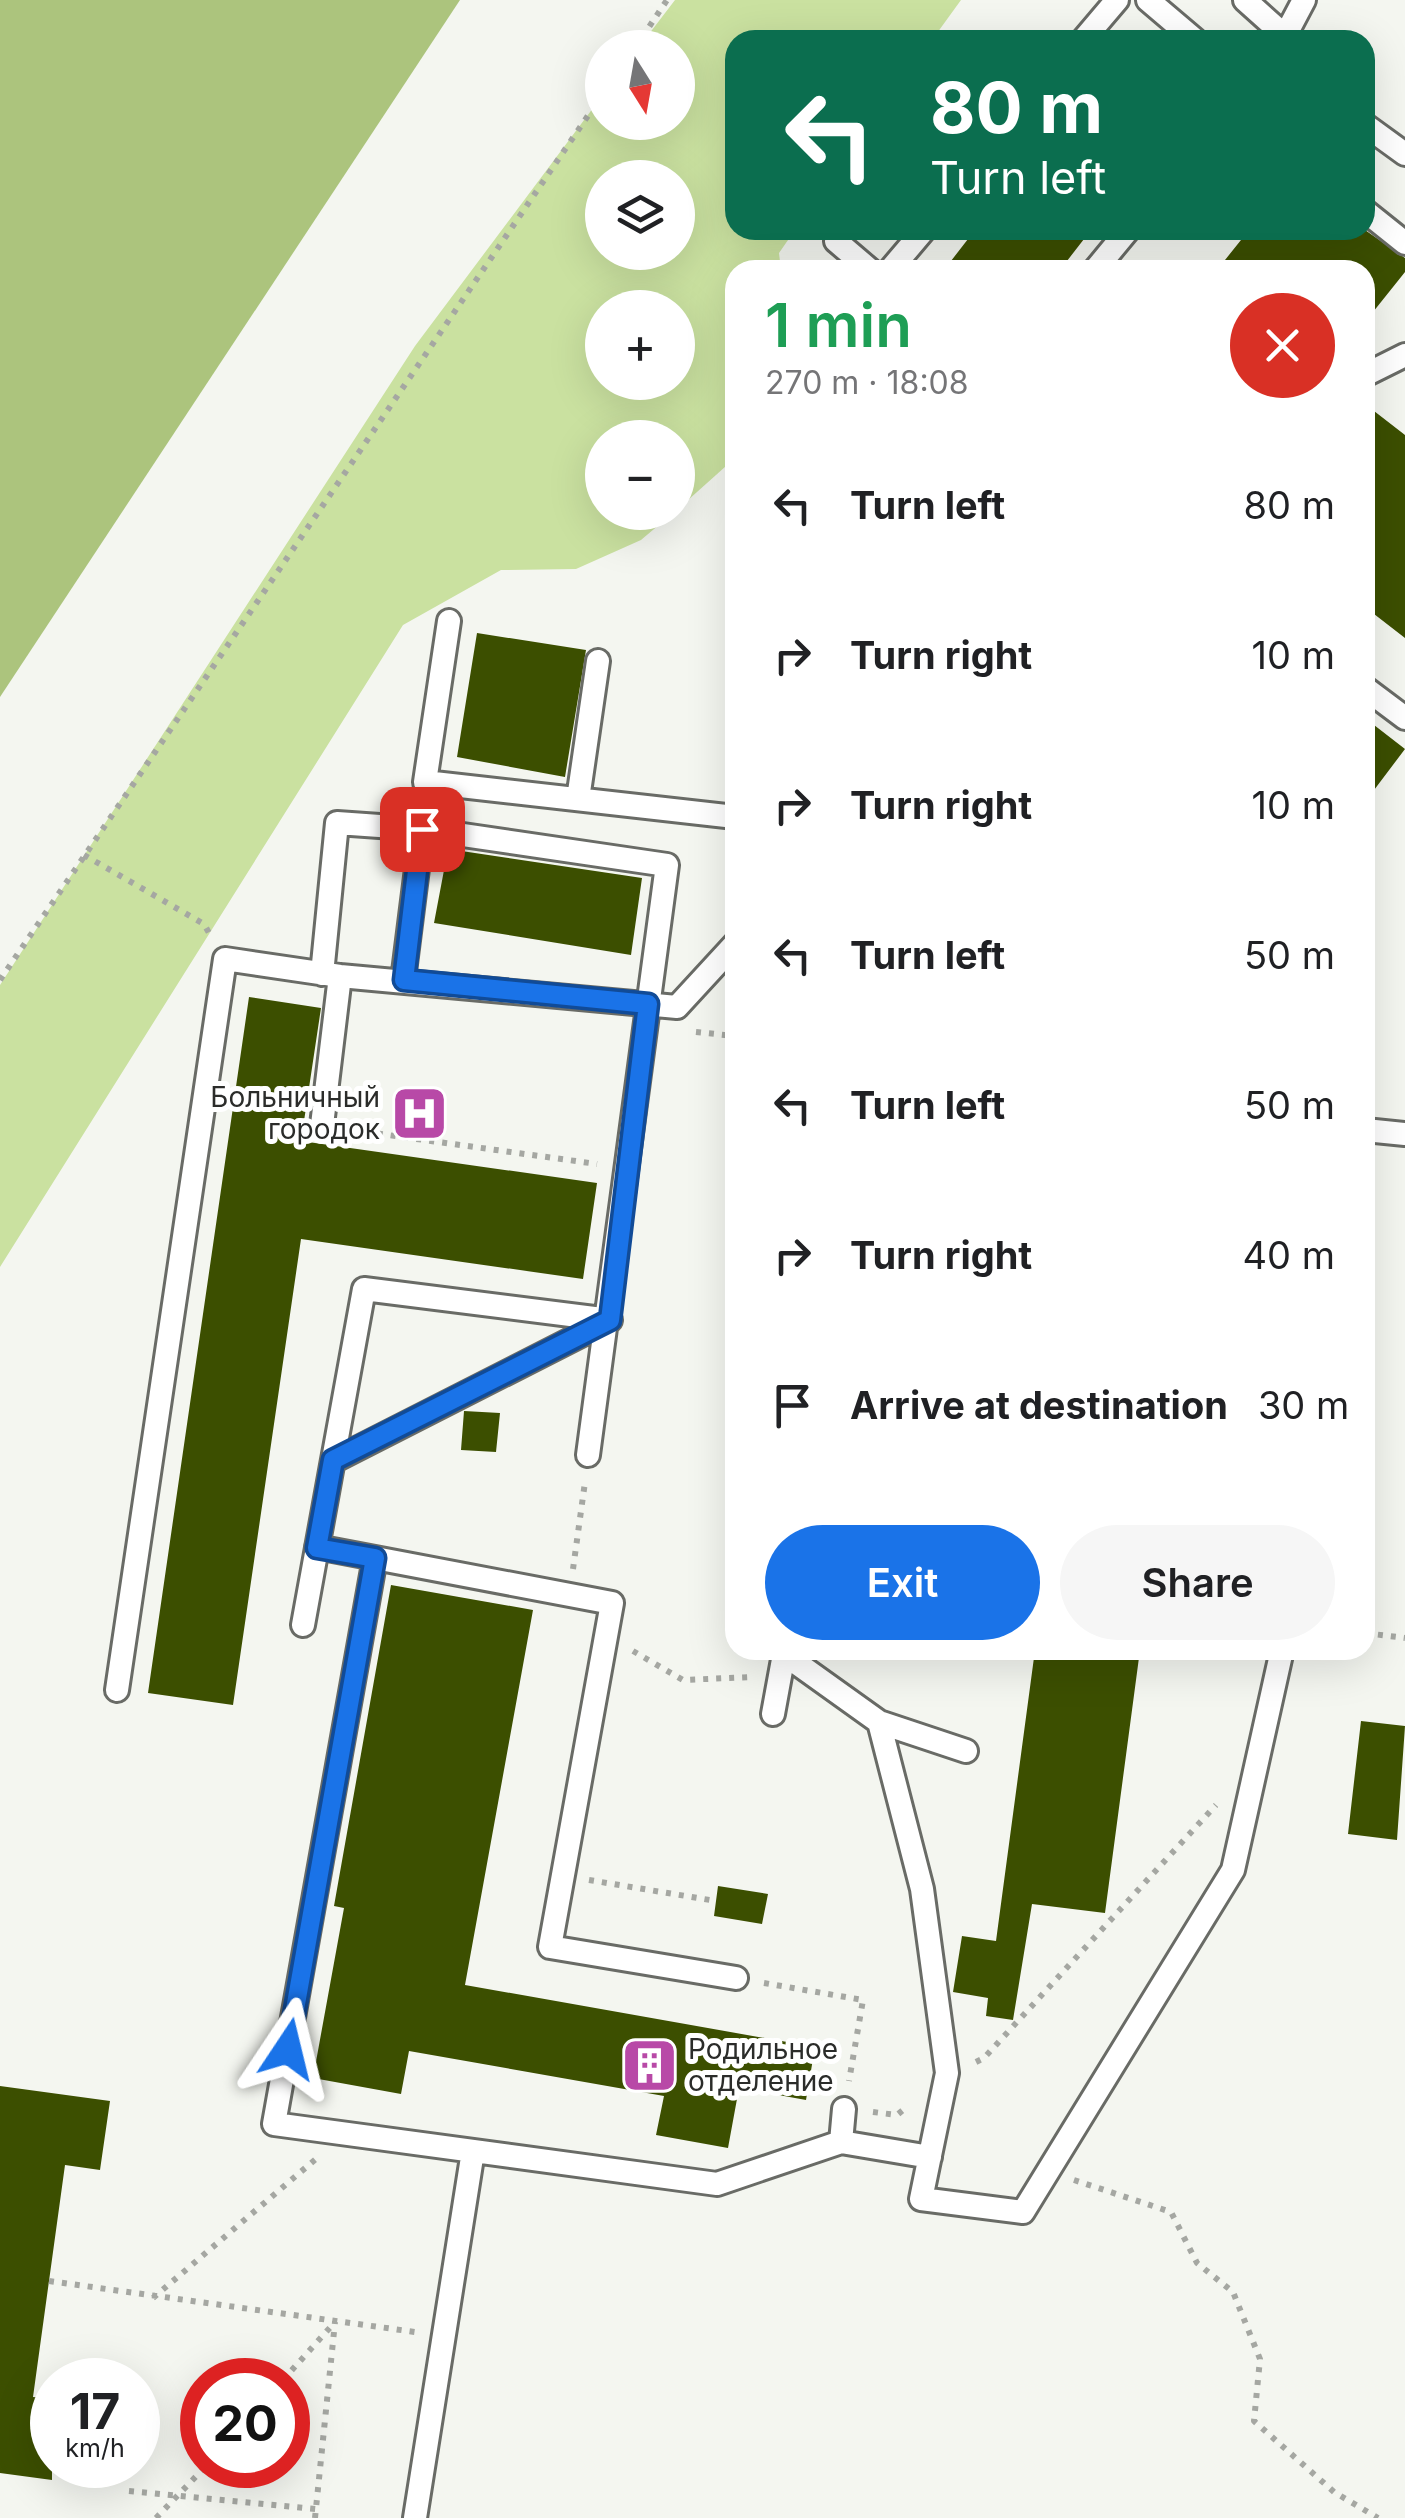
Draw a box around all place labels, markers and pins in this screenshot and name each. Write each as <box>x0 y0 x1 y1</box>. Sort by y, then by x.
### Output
pin <box>380 787 465 872</box>
place label: Больничный городок <box>210 1080 380 1146</box>
hospital icon: Больничный городок <box>389 1083 449 1143</box>
place label: Родильное отделение <box>688 2032 838 2098</box>
building icon: Родильное отделение <box>619 2035 679 2095</box>

